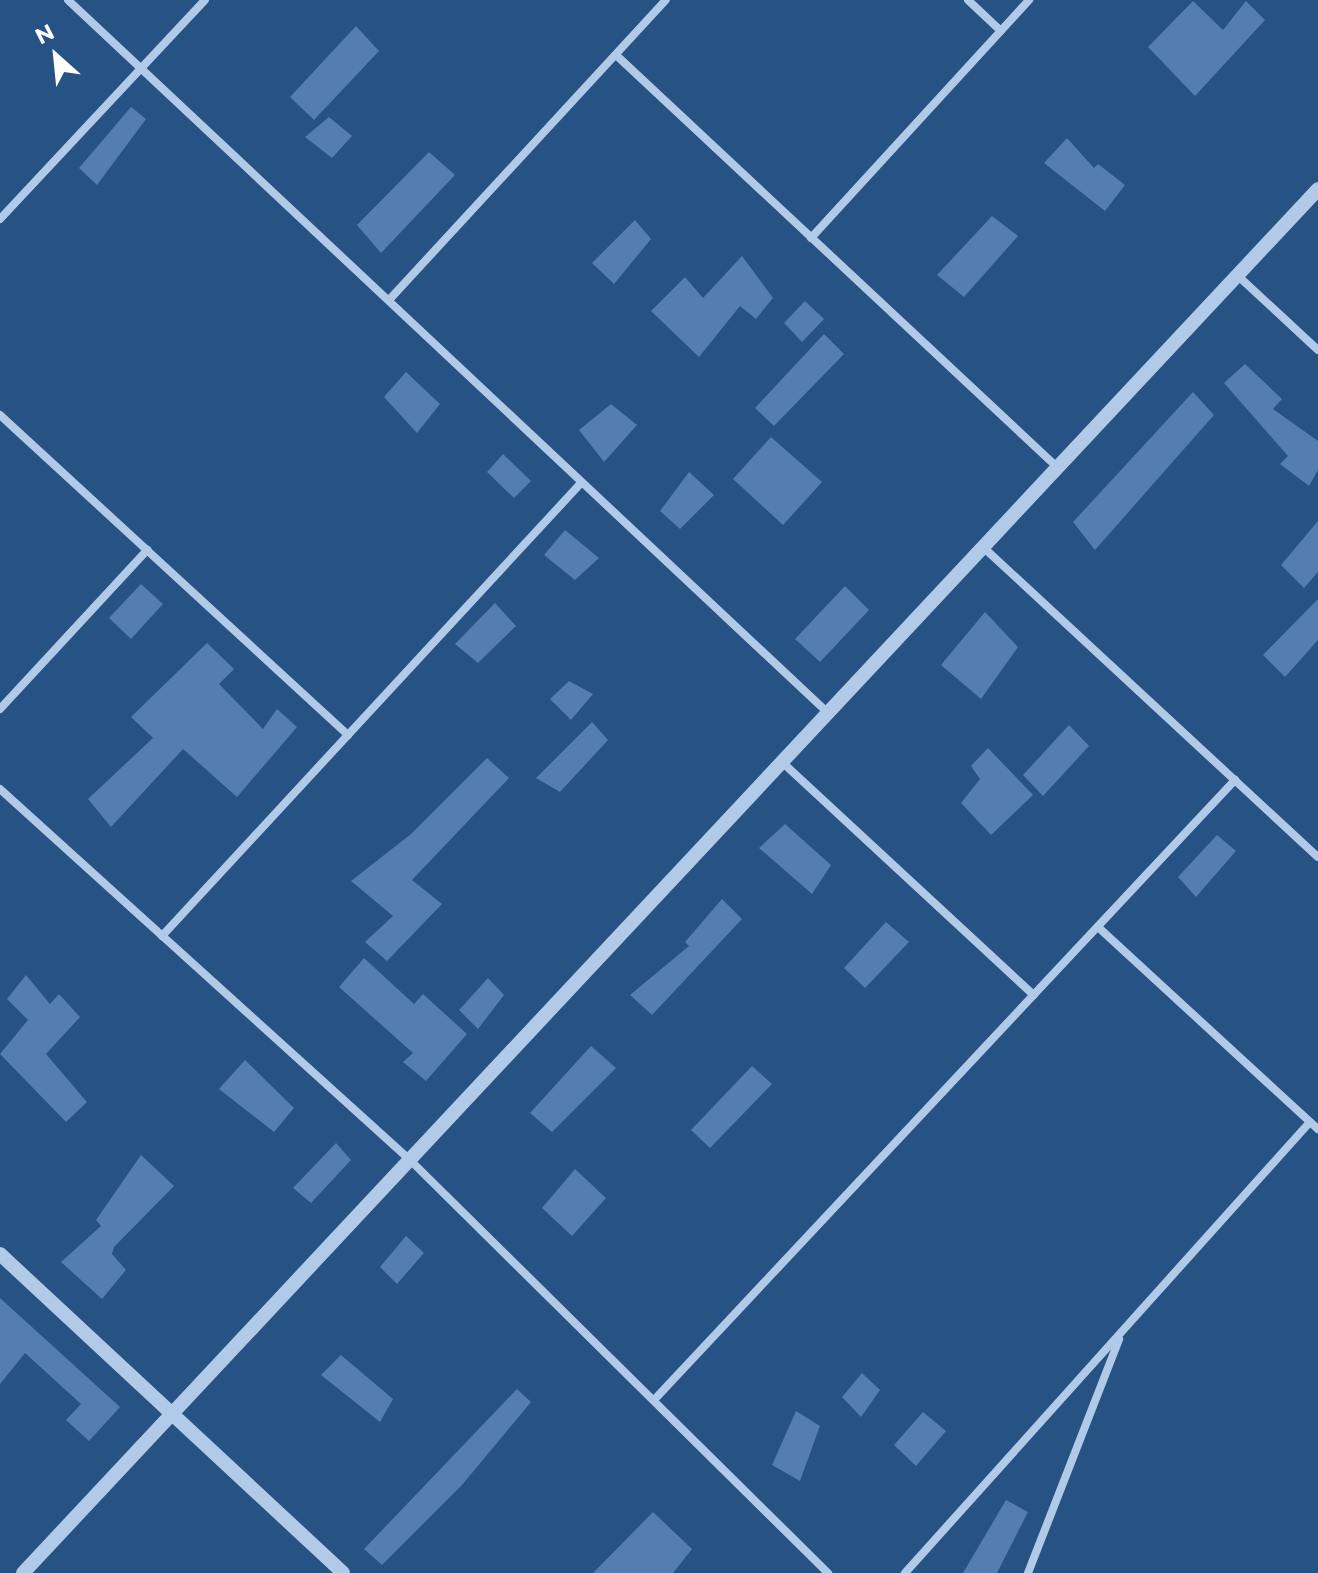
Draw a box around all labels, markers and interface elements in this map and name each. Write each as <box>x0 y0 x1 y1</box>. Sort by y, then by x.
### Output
north arrow <box>16 16 96 96</box>
text: N <box>31 18 59 50</box>

